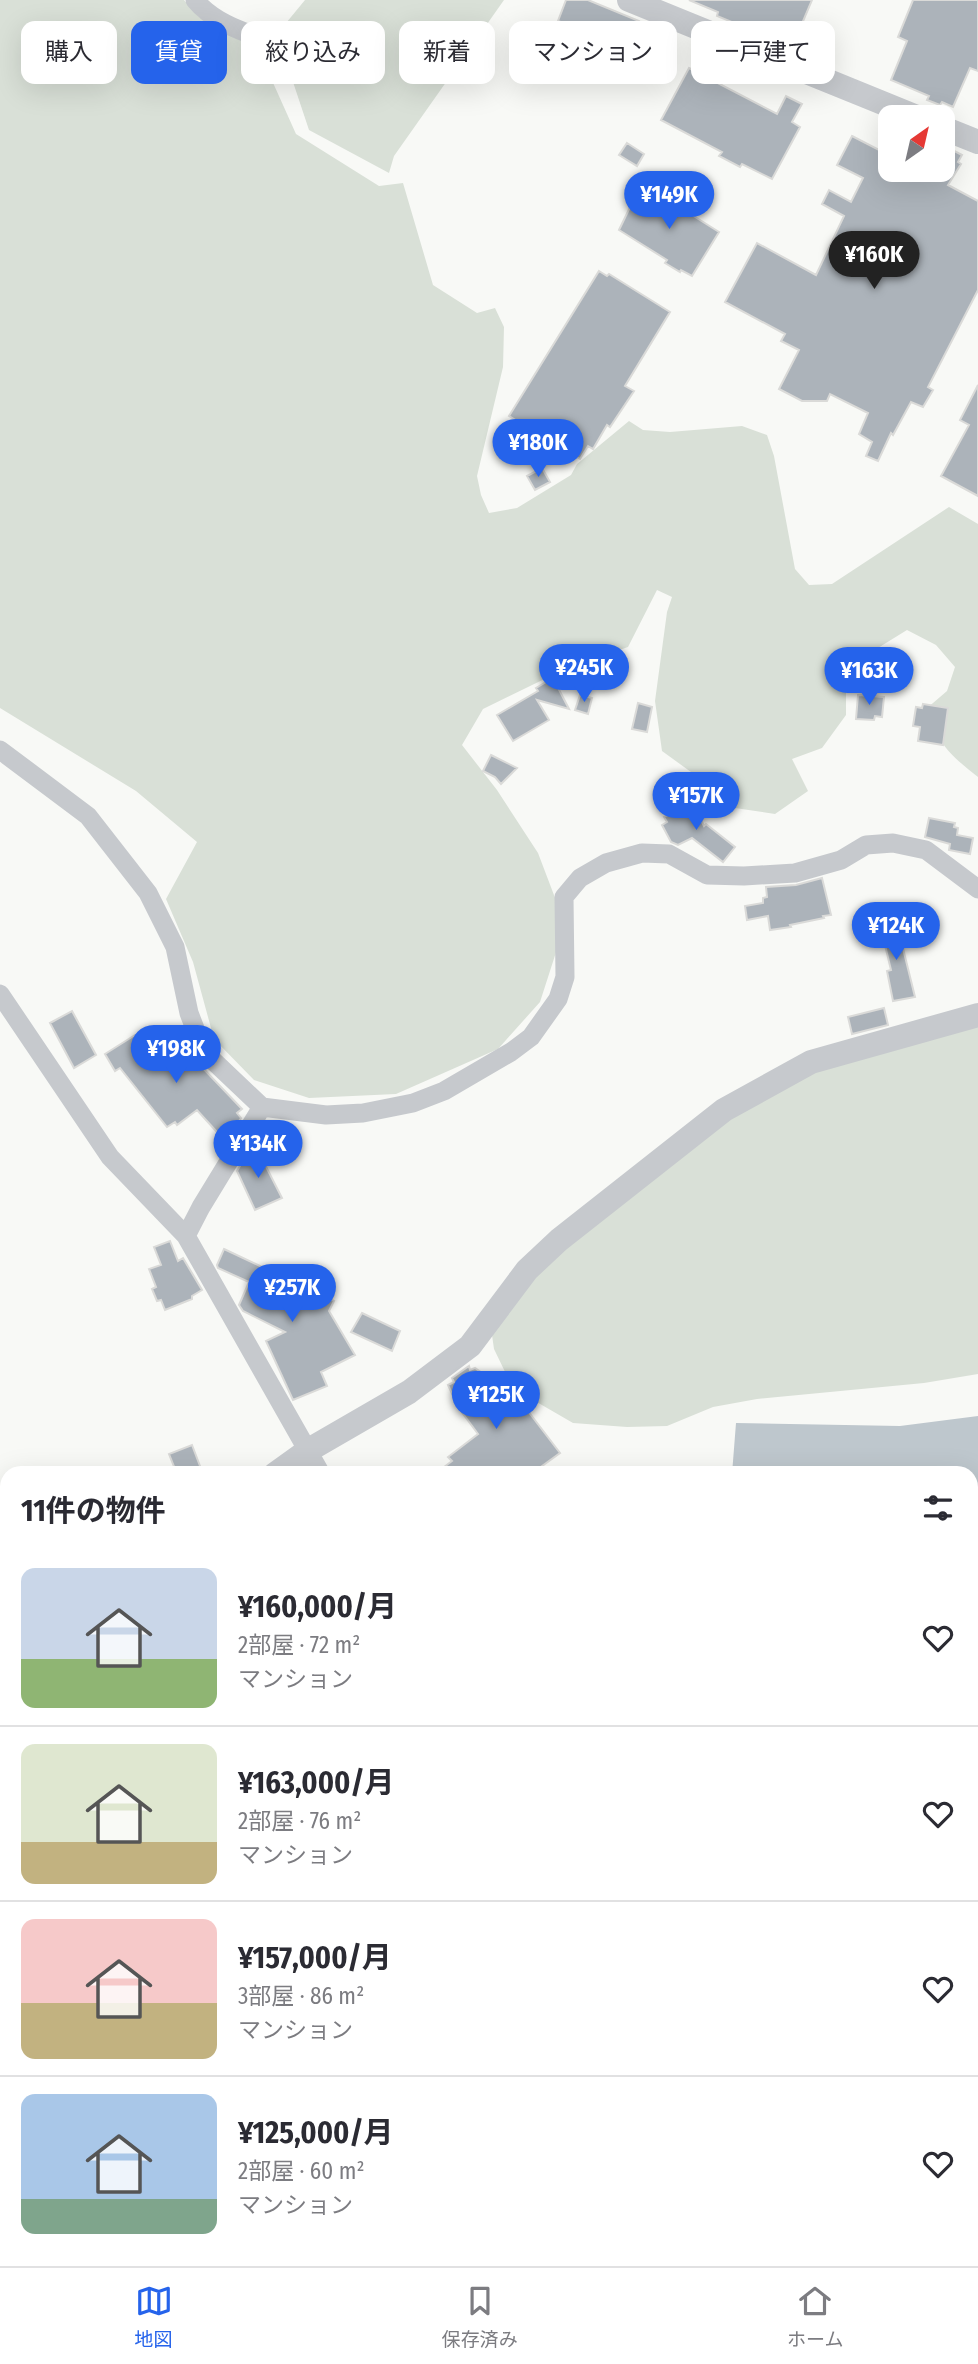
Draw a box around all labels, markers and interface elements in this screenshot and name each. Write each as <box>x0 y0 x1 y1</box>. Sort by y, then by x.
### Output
chip: 購入 <box>21 21 117 84</box>
chip: 賃貸 <box>131 21 227 84</box>
chip: 絞り込み <box>241 21 385 84</box>
chip: 新着 <box>399 21 495 84</box>
chip: マンション <box>509 21 677 84</box>
chip: 一戸建て <box>691 21 835 84</box>
north arrow <box>878 105 956 182</box>
map controls <box>878 105 955 182</box>
pin: ¥149K <box>620 172 718 231</box>
text: ¥149K <box>640 180 698 208</box>
pin: ¥160K <box>825 232 923 291</box>
text: ¥160K <box>845 240 903 268</box>
pin: ¥180K <box>489 420 587 479</box>
text: ¥180K <box>509 428 568 456</box>
pin: ¥245K <box>535 644 633 704</box>
pin: ¥163K <box>820 648 918 707</box>
text: ¥245K <box>555 653 613 681</box>
text: ¥163K <box>840 656 898 684</box>
pin: ¥157K <box>647 772 745 832</box>
text: ¥157K <box>669 781 723 809</box>
pin: ¥124K <box>847 902 945 962</box>
text: ¥124K <box>868 911 924 939</box>
pin: ¥198K <box>127 1026 225 1085</box>
text: ¥198K <box>147 1034 205 1062</box>
pin: ¥134K <box>209 1120 307 1180</box>
text: ¥134K <box>230 1129 286 1157</box>
pin: ¥257K <box>243 1264 341 1324</box>
text: ¥257K <box>264 1273 320 1301</box>
pin: ¥125K <box>447 1372 545 1431</box>
text: ¥125K <box>468 1380 524 1408</box>
icon: filters <box>919 1489 957 1527</box>
text: 11件の物件 <box>21 1493 166 1529</box>
text: ¥160,000/月 <box>238 1589 397 1625</box>
icon: home <box>77 1596 161 1680</box>
icon: heart <box>919 1619 957 1657</box>
text: 2部屋 · 72 m² <box>238 1631 360 1659</box>
text: マンション <box>238 1665 353 1693</box>
text: ¥163,000/月 <box>238 1765 394 1801</box>
icon: home <box>77 1772 161 1856</box>
icon: heart <box>919 1795 957 1833</box>
text: 2部屋 · 76 m² <box>238 1807 361 1835</box>
text: マンション <box>238 1841 353 1869</box>
text: ¥157,000/月 <box>238 1940 392 1976</box>
icon: home <box>77 1947 161 2031</box>
icon: heart <box>919 1970 957 2008</box>
text: 3部屋 · 86 m² <box>238 1982 364 2010</box>
text: マンション <box>238 2016 353 2044</box>
text: ¥125,000/月 <box>238 2115 393 2151</box>
icon: home <box>77 2122 161 2206</box>
icon: heart <box>919 2145 957 2183</box>
text: 2部屋 · 60 m² <box>238 2157 365 2185</box>
text: マンション <box>238 2191 353 2219</box>
tab: 地図 <box>135 2282 173 2351</box>
tab: 保存済み <box>442 2282 518 2351</box>
tab: ホーム <box>787 2282 843 2351</box>

